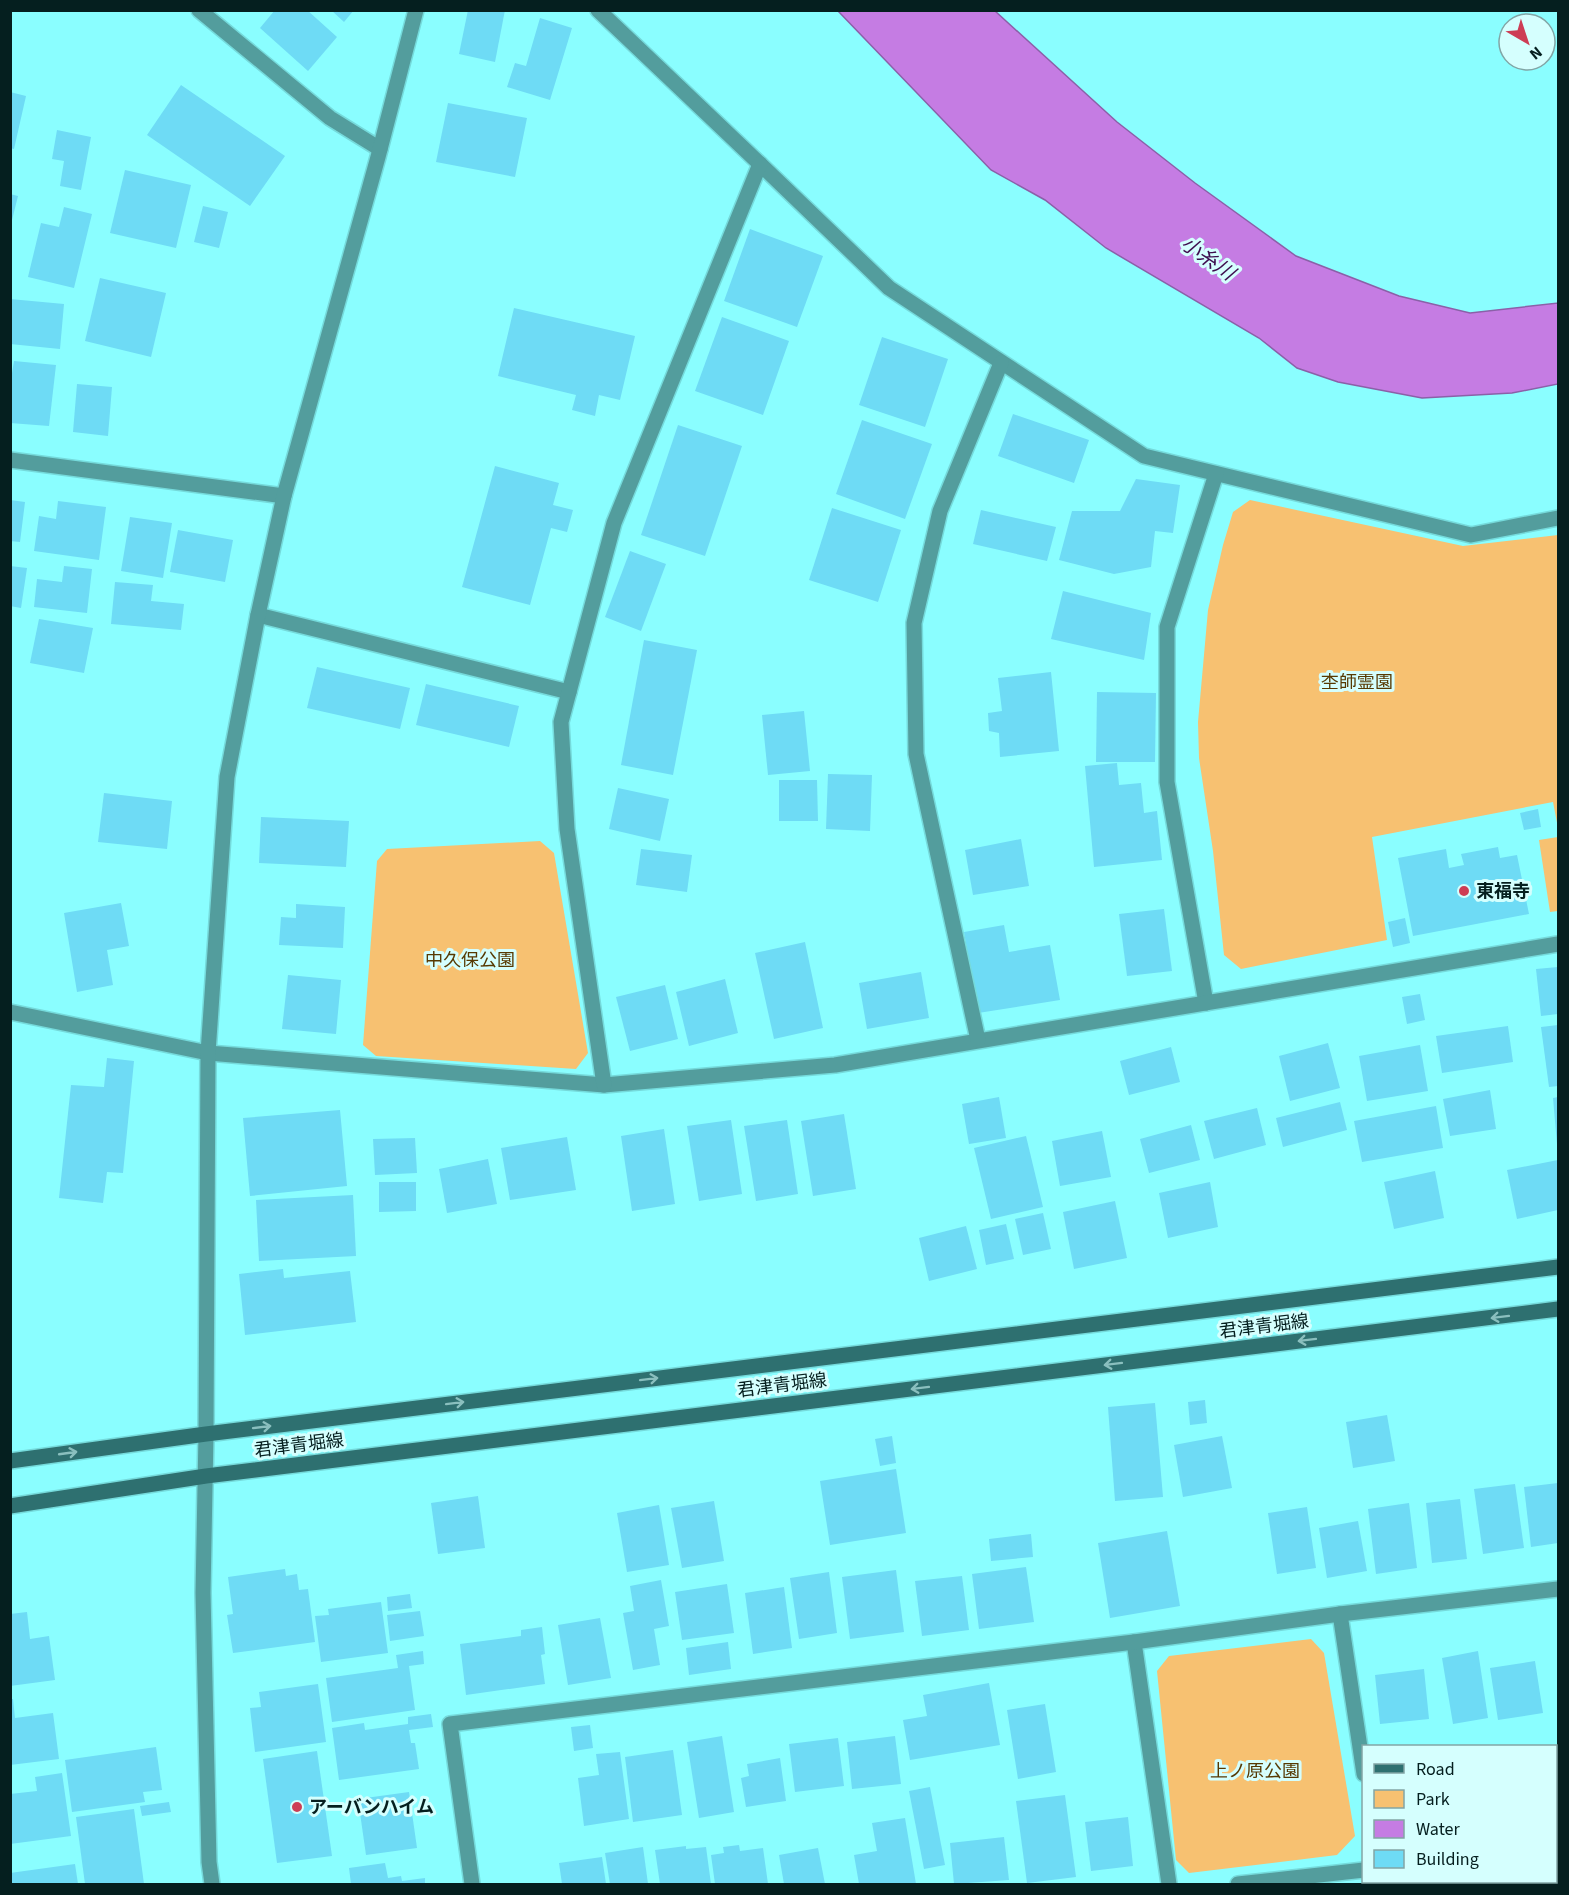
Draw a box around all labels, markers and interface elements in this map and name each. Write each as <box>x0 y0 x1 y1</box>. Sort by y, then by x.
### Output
north arrow <box>1497 12 1557 72</box>
text: N <box>1525 41 1547 65</box>
water label: 小糸川 <box>1175 230 1242 289</box>
park label: 杢師霊園 <box>1321 670 1393 695</box>
place label: 東福寺 <box>1476 879 1530 904</box>
marker: 東福寺 <box>1457 884 1471 898</box>
park label: 中久保公園 <box>425 948 515 973</box>
street label: 君津青堀線 <box>1218 1309 1310 1344</box>
one-way arrow <box>1491 1311 1511 1322</box>
one-way arrow <box>1297 1335 1317 1346</box>
one-way arrow <box>1104 1359 1124 1370</box>
street label: 君津青堀線 <box>736 1368 828 1403</box>
one-way arrow <box>638 1374 658 1385</box>
one-way arrow <box>910 1383 930 1394</box>
one-way arrow <box>445 1398 465 1409</box>
one-way arrow <box>251 1421 271 1432</box>
street label: 君津青堀線 <box>253 1428 345 1463</box>
one-way arrow <box>58 1447 78 1458</box>
legend <box>1362 1745 1557 1883</box>
text: Road <box>1416 1757 1455 1782</box>
park label: 上ノ原公園 <box>1210 1759 1300 1784</box>
text: Park <box>1416 1787 1450 1812</box>
place label: アーバンハイム <box>309 1795 434 1820</box>
marker: アーバンハイム <box>290 1800 304 1814</box>
text: Water <box>1416 1817 1460 1842</box>
text: Building <box>1416 1847 1479 1872</box>

